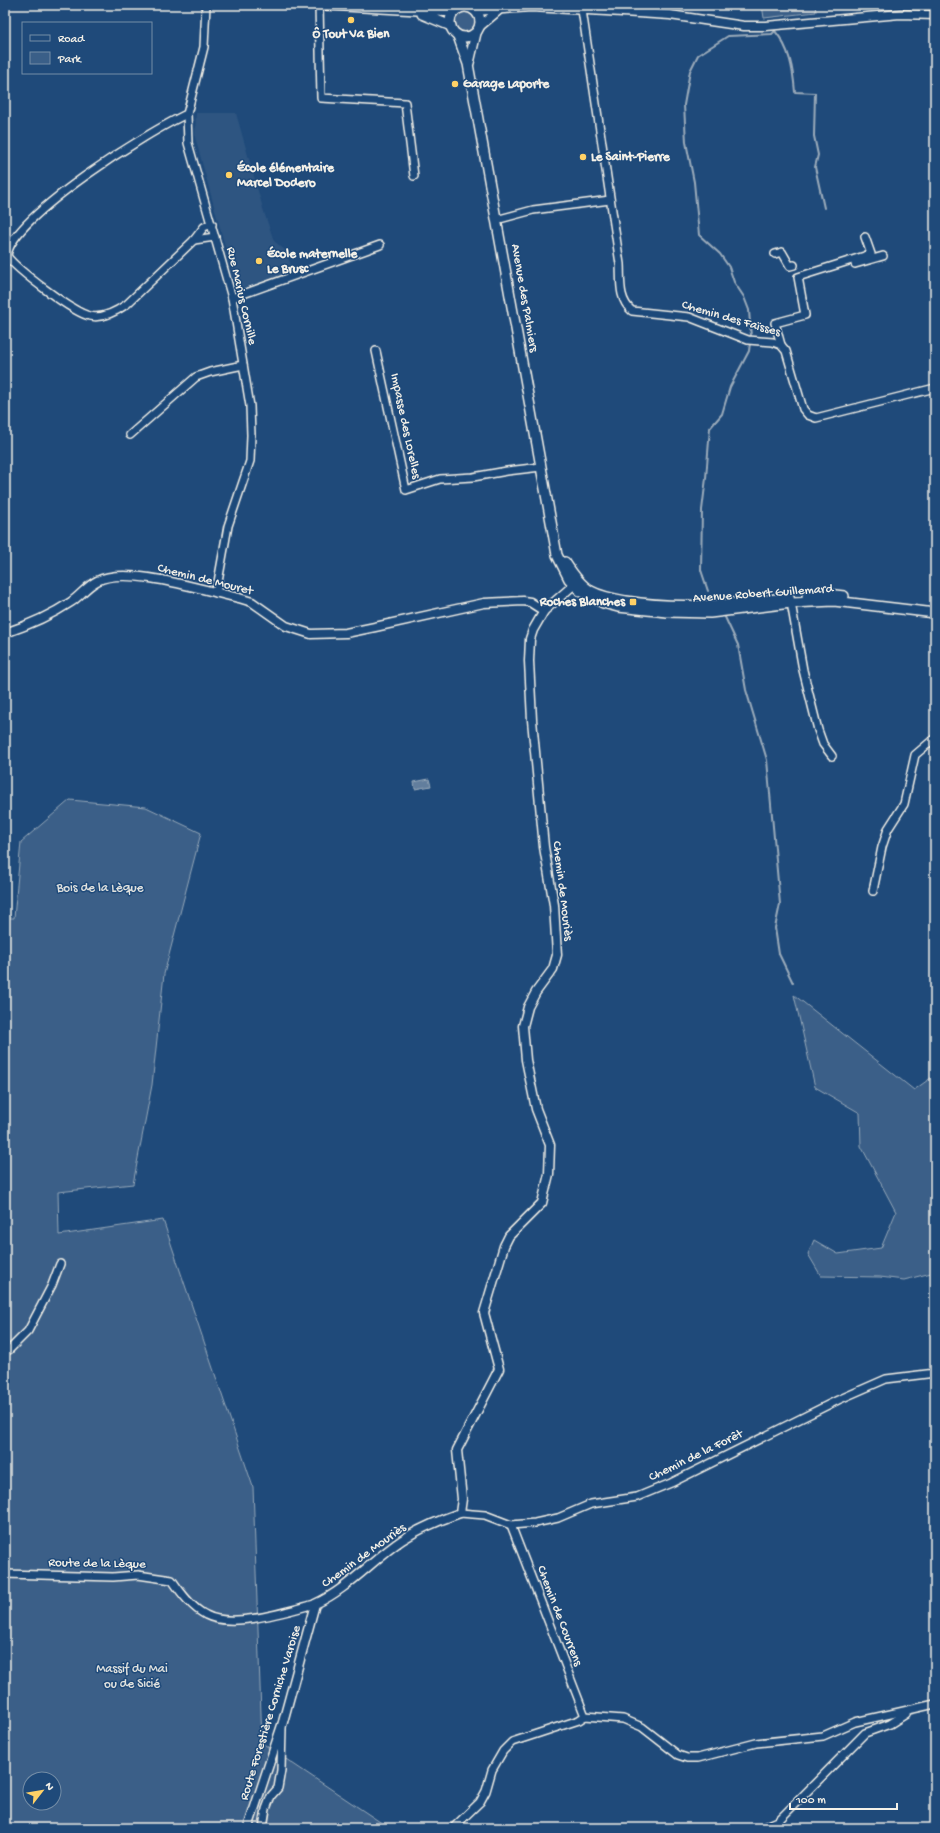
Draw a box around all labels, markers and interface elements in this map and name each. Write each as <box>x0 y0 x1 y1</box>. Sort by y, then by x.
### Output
marker: Ô Tout Va Bien <box>346 15 356 25</box>
legend <box>22 22 152 74</box>
place label: Ô Tout Va Bien <box>312 26 390 42</box>
text: Road <box>58 33 85 47</box>
text: Park <box>57 53 83 67</box>
place label: Garage Laporte <box>463 77 550 93</box>
marker: Garage Laporte <box>450 79 460 89</box>
place label: Le Saint-Pierre <box>591 150 671 165</box>
marker: Le Saint-Pierre <box>578 152 588 162</box>
place label: École élémentaire Marcel Dodero <box>237 160 335 191</box>
marker: École élémentaire Marcel Dodero <box>224 170 234 180</box>
street label: Avenue des Palmiers <box>507 243 541 355</box>
street label: Rue Marius Cornille <box>222 246 260 347</box>
place label: École maternelle Le Brusc <box>267 246 359 277</box>
marker: École maternelle Le Brusc <box>254 256 264 266</box>
street label: Chemin des Faïsses <box>680 298 783 341</box>
street label: Impasse des Lorelles <box>386 372 424 481</box>
street label: Chemin de Mouret <box>156 561 256 600</box>
street label: Avenue Robert Guillemard <box>692 582 835 606</box>
place label: Roches Blanches <box>539 595 626 610</box>
marker: Roches Blanches <box>628 597 638 607</box>
street label: Chemin de Mouriès <box>548 840 576 943</box>
park label: Bois de la Lèque <box>56 881 144 896</box>
street label: Chemin de la Forêt <box>647 1426 747 1485</box>
street label: Chemin de Mouriès <box>319 1520 410 1592</box>
street label: Route de la Lèque <box>48 1556 146 1572</box>
street label: Chemin de Courrens <box>533 1564 585 1669</box>
street label: Route Forestière Corniche Varoise <box>237 1623 305 1802</box>
park label: Massif du Mai ou de Sicié <box>96 1662 168 1692</box>
north arrow <box>22 1771 62 1811</box>
text: N <box>42 1781 56 1793</box>
scale bar <box>790 1785 897 1811</box>
text: 100 m <box>795 1794 826 1808</box>

